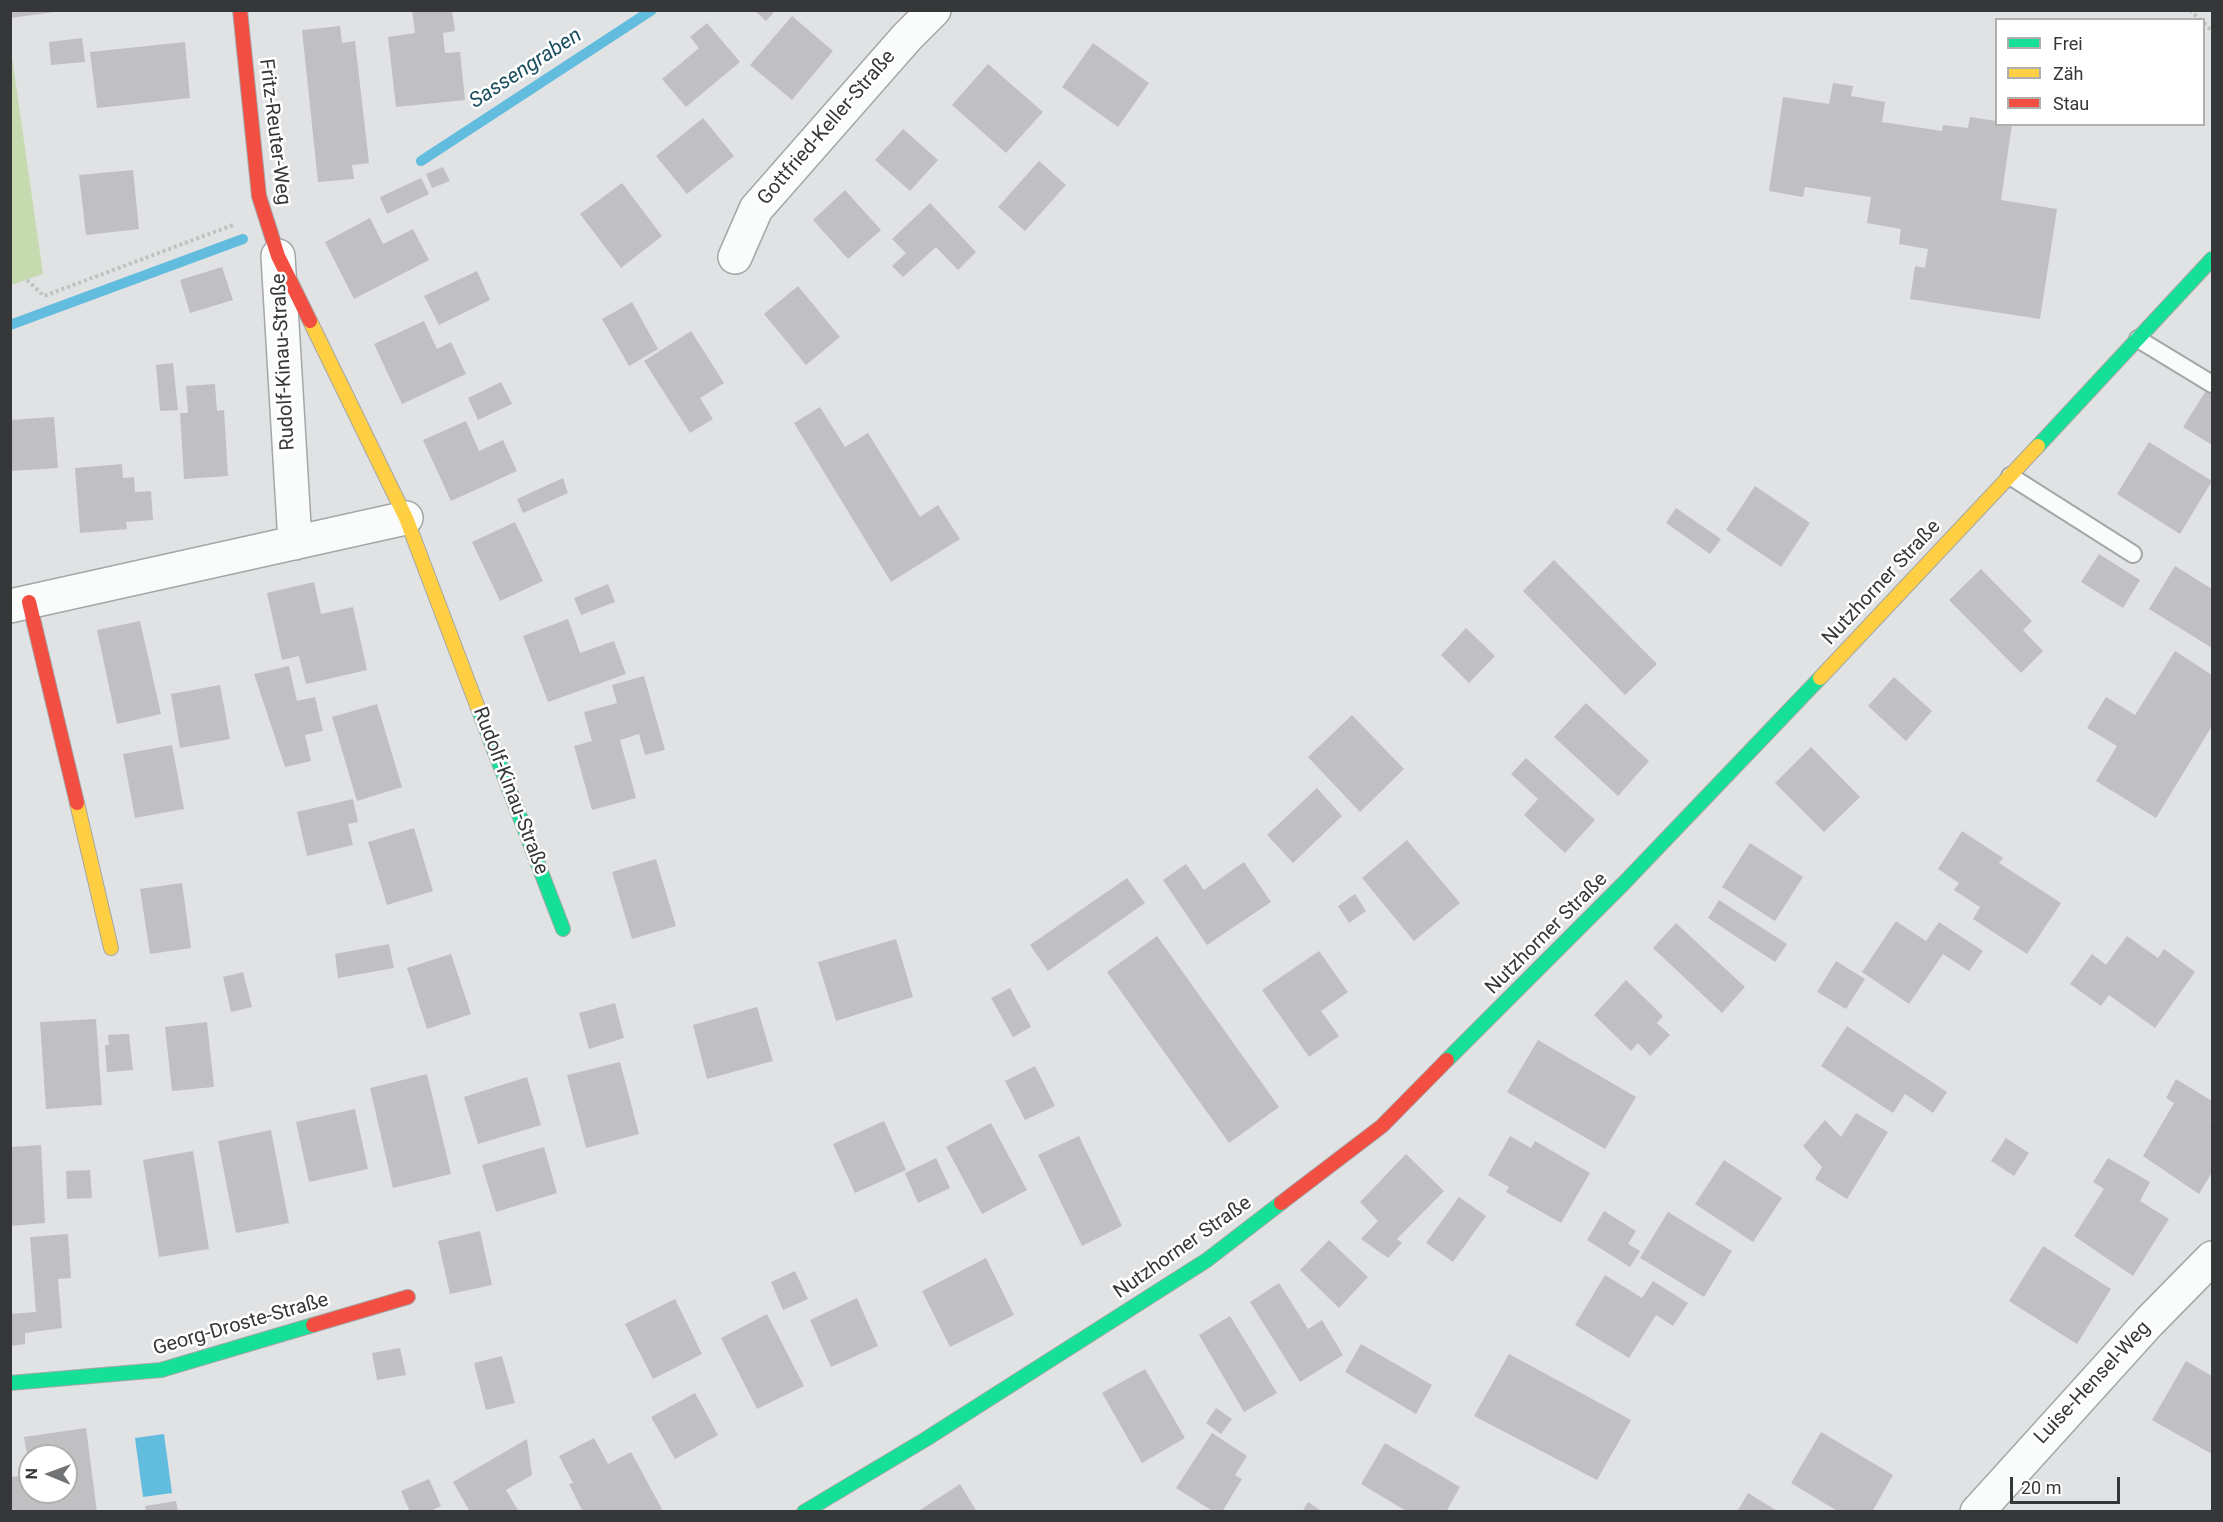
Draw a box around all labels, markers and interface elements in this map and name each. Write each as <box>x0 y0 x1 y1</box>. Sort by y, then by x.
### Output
legend <box>1995 18 2205 126</box>
water label: Sassengraben <box>465 23 587 115</box>
text: Frei <box>2053 33 2083 54</box>
street label: Gottfried-Keller-Straße <box>753 45 901 211</box>
street label: Fritz-Reuter-Weg <box>253 58 295 206</box>
text: Zäh <box>2053 63 2084 84</box>
text: Stau <box>2053 93 2089 114</box>
street label: Rudolf-Kinau-Straße <box>267 273 301 451</box>
street label: Nutzhorner Straße <box>1818 515 1946 651</box>
street label: Rudolf-Kinau-Straße <box>467 704 553 878</box>
street label: Nutzhorner Straße <box>1481 868 1613 1000</box>
street label: Nutzhorner Straße <box>1110 1192 1256 1304</box>
street label: Georg-Droste-Straße <box>151 1288 331 1362</box>
street label: Luise-Hensel-Weg <box>2030 1317 2156 1449</box>
north arrow <box>18 1444 78 1504</box>
scale bar <box>2013 1465 2122 1503</box>
text: N <box>22 1468 41 1480</box>
text: 20 m <box>2021 1477 2061 1498</box>

